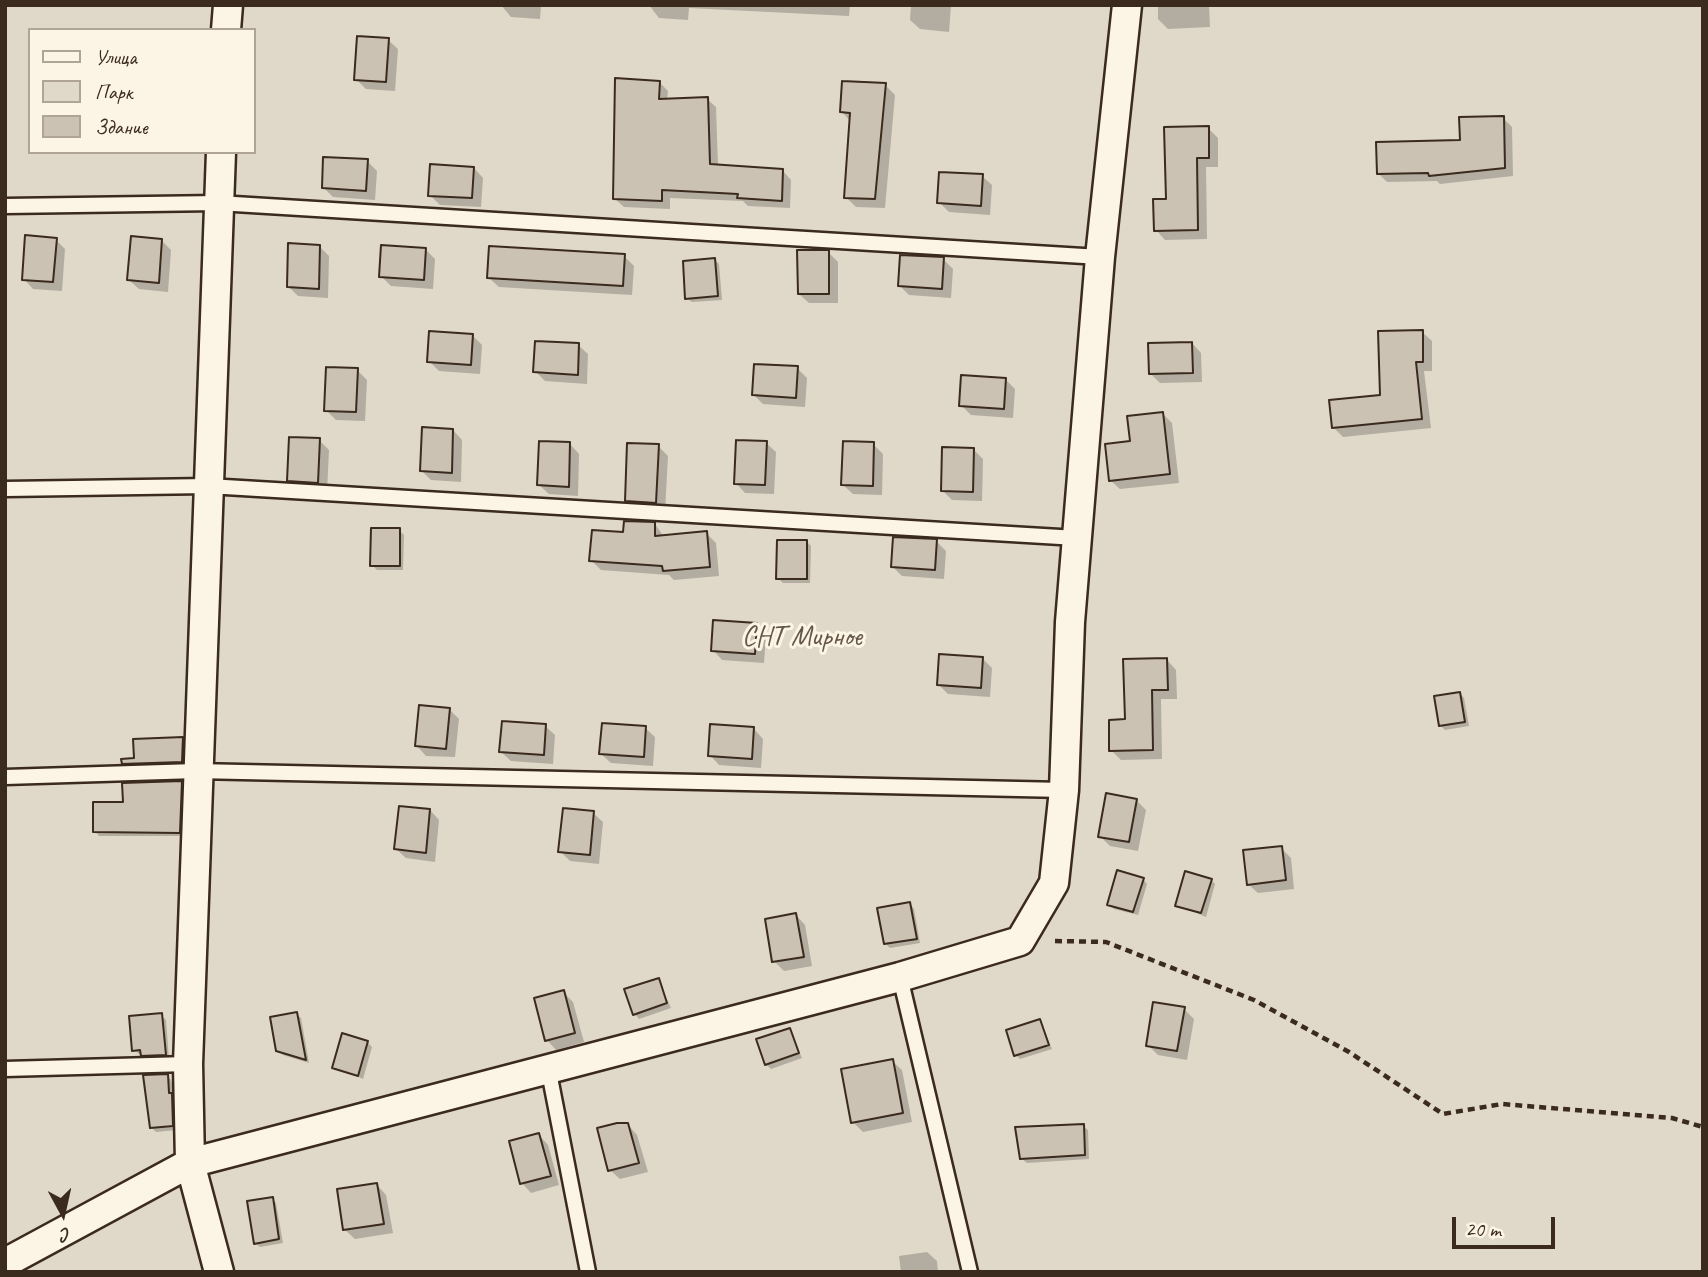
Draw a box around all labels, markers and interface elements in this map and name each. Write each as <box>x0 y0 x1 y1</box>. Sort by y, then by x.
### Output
legend <box>28 28 256 154</box>
text: Улица <box>95 44 137 70</box>
text: Парк <box>95 79 132 105</box>
text: Здание <box>95 114 148 140</box>
park label: СНТ Мирное <box>742 621 862 655</box>
north arrow <box>28 1179 98 1249</box>
scale bar <box>1456 1204 1559 1248</box>
text: 20 m <box>1465 1216 1501 1242</box>
text: С <box>60 1222 72 1247</box>

